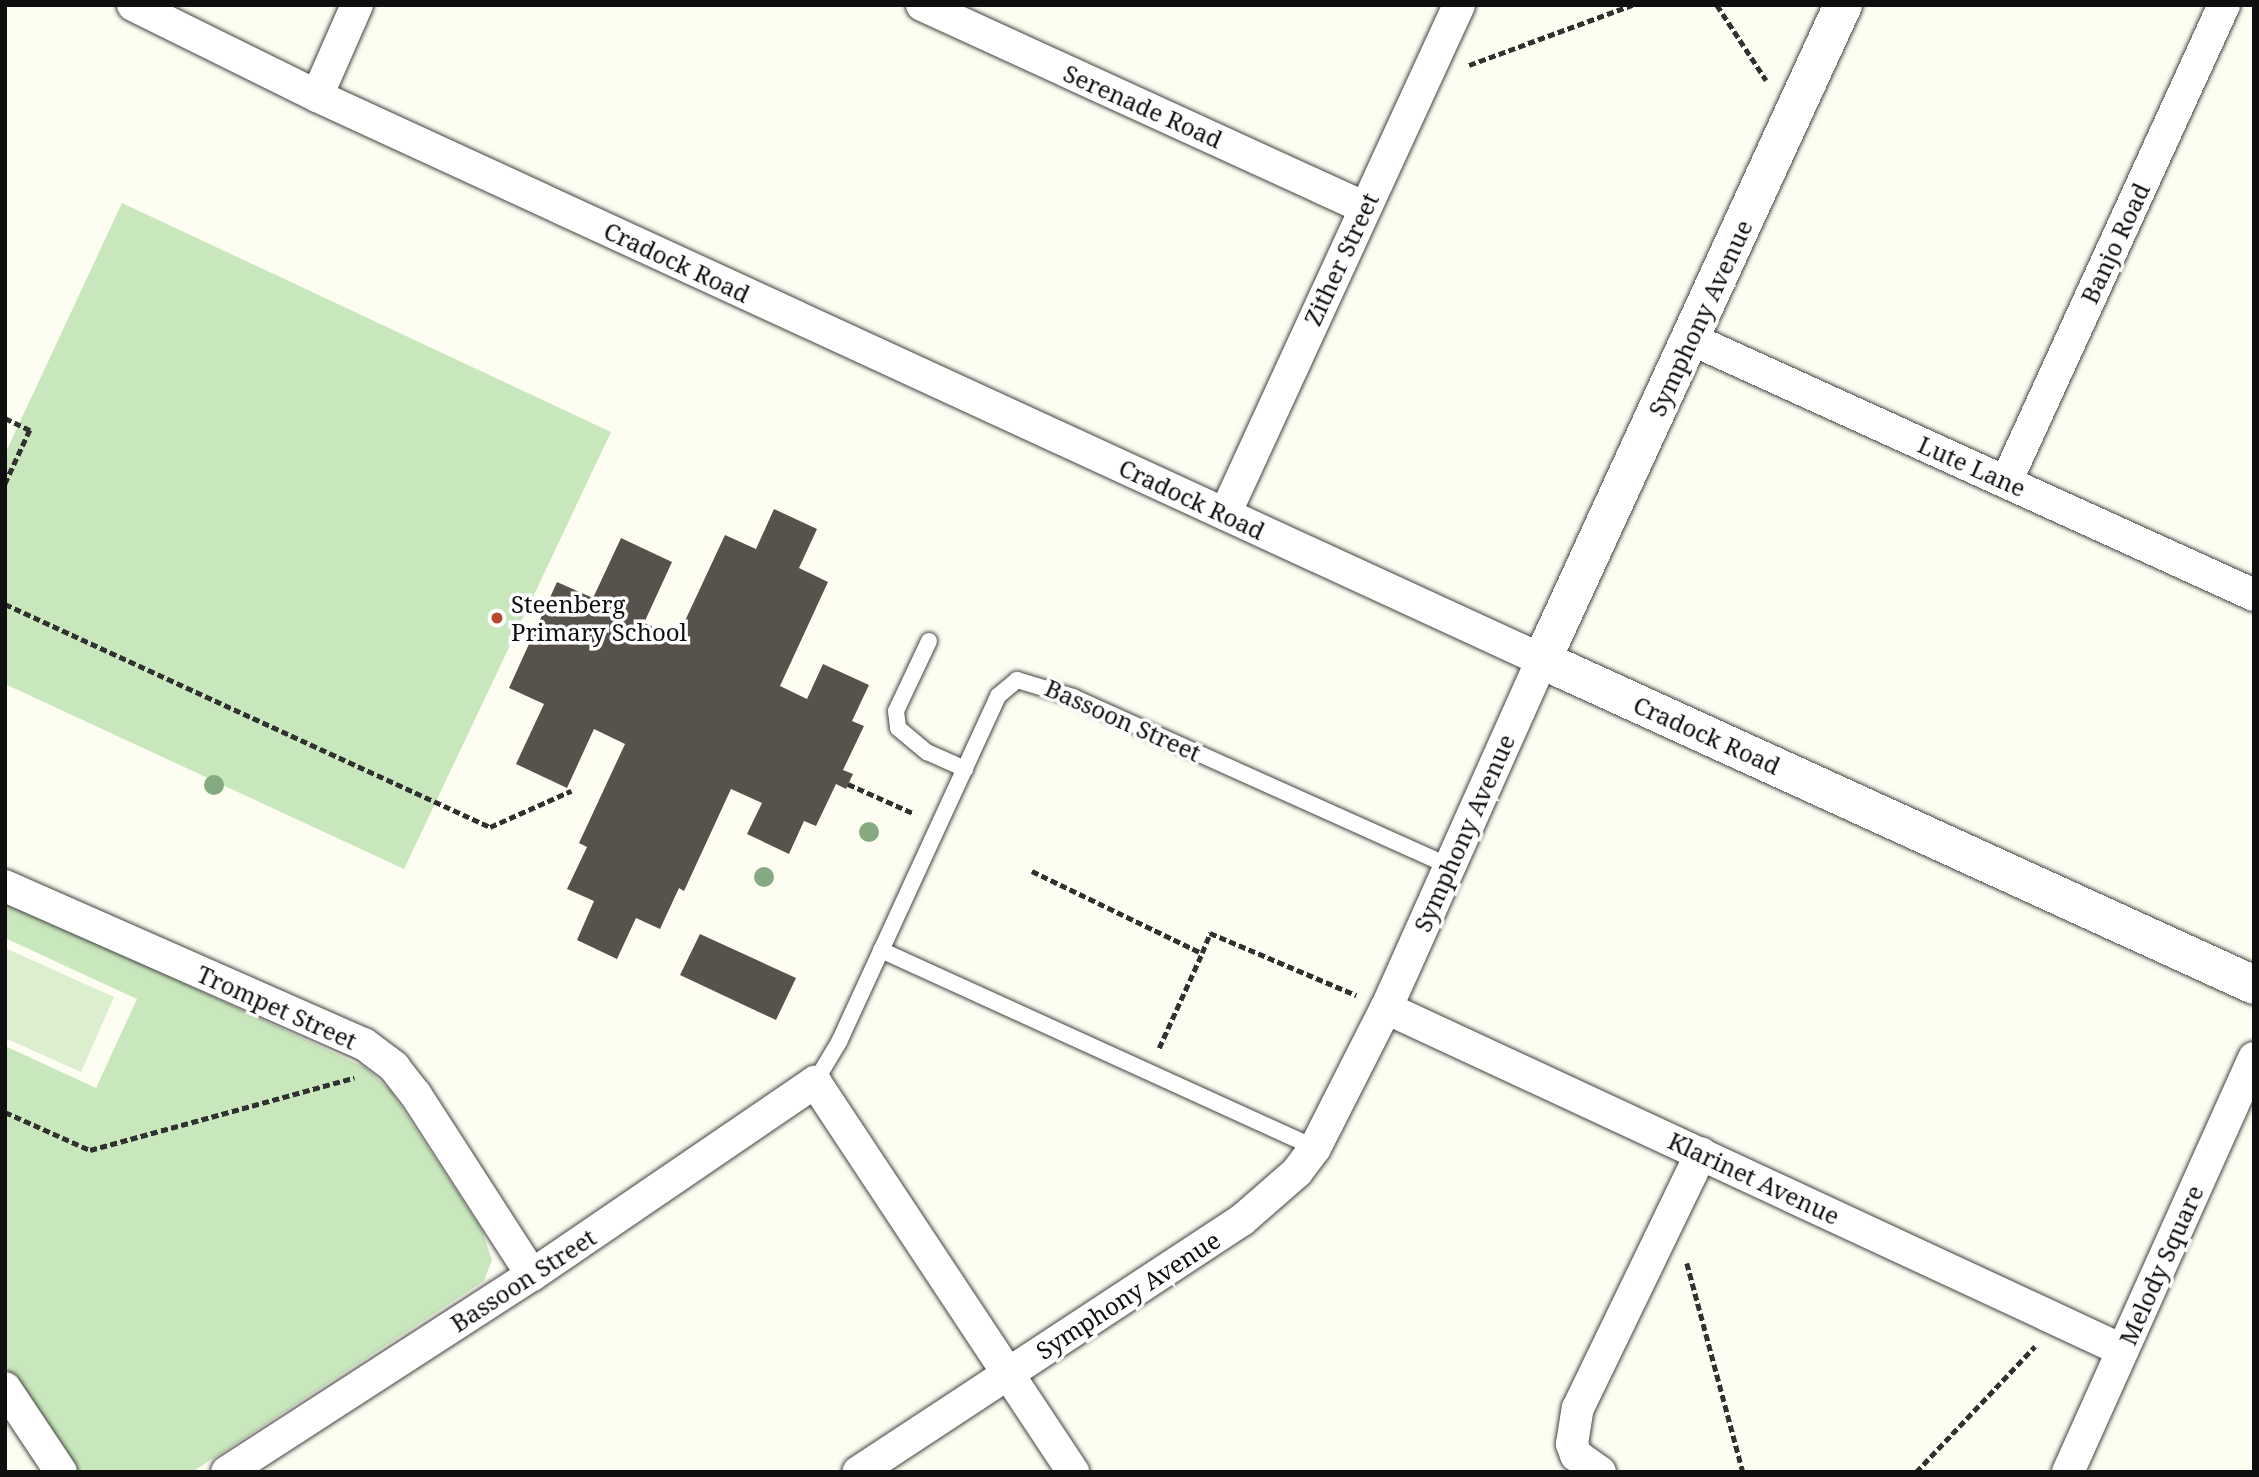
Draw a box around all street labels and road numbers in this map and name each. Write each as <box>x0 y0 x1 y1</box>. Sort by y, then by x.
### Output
street label: Serenade Road <box>1059 58 1227 154</box>
street label: Banjo Road <box>2075 178 2155 308</box>
street label: Zither Street <box>1298 188 1384 330</box>
street label: Symphony Avenue <box>1642 215 1758 421</box>
street label: Cradock Road <box>600 216 754 308</box>
street label: Lute Lane <box>1914 430 2030 502</box>
street label: Cradock Road <box>1115 453 1269 545</box>
street label: Bassoon Street <box>1041 673 1205 767</box>
street label: Cradock Road <box>1629 690 1785 780</box>
street label: Symphony Avenue <box>1407 730 1521 936</box>
street label: Trompet Street <box>193 959 361 1055</box>
street label: Klarinet Avenue <box>1664 1126 1844 1230</box>
street label: Melody Square <box>2113 1181 2209 1349</box>
street label: Bassoon Street <box>445 1222 601 1338</box>
street label: Symphony Avenue <box>1031 1225 1225 1365</box>

